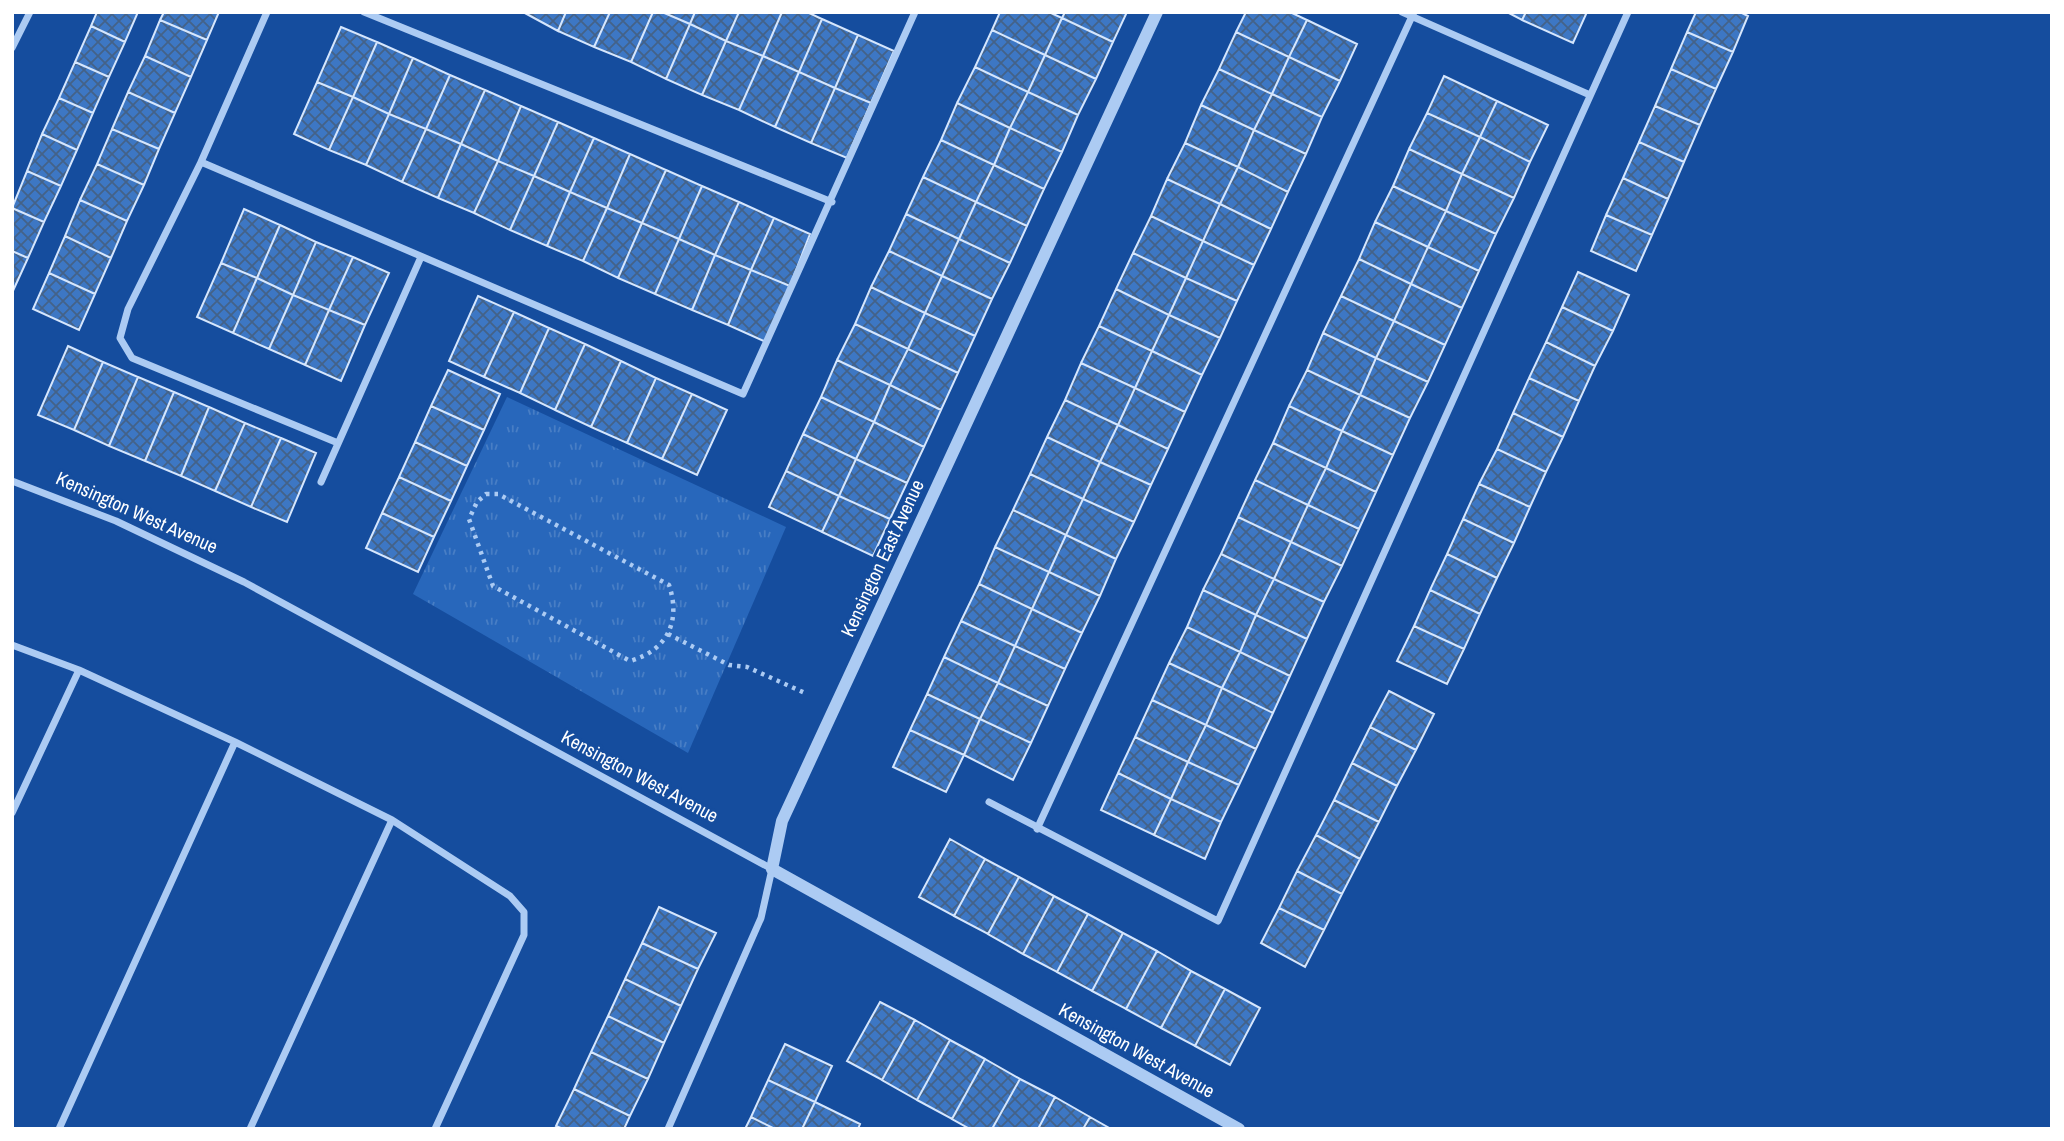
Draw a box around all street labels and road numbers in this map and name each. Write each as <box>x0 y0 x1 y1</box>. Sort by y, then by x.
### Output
street label: Kensington West Avenue <box>52 465 222 559</box>
street label: Kensington East Avenue <box>834 475 930 641</box>
street label: Kensington West Avenue <box>557 724 723 828</box>
street label: Kensington West Avenue <box>1054 996 1220 1104</box>

